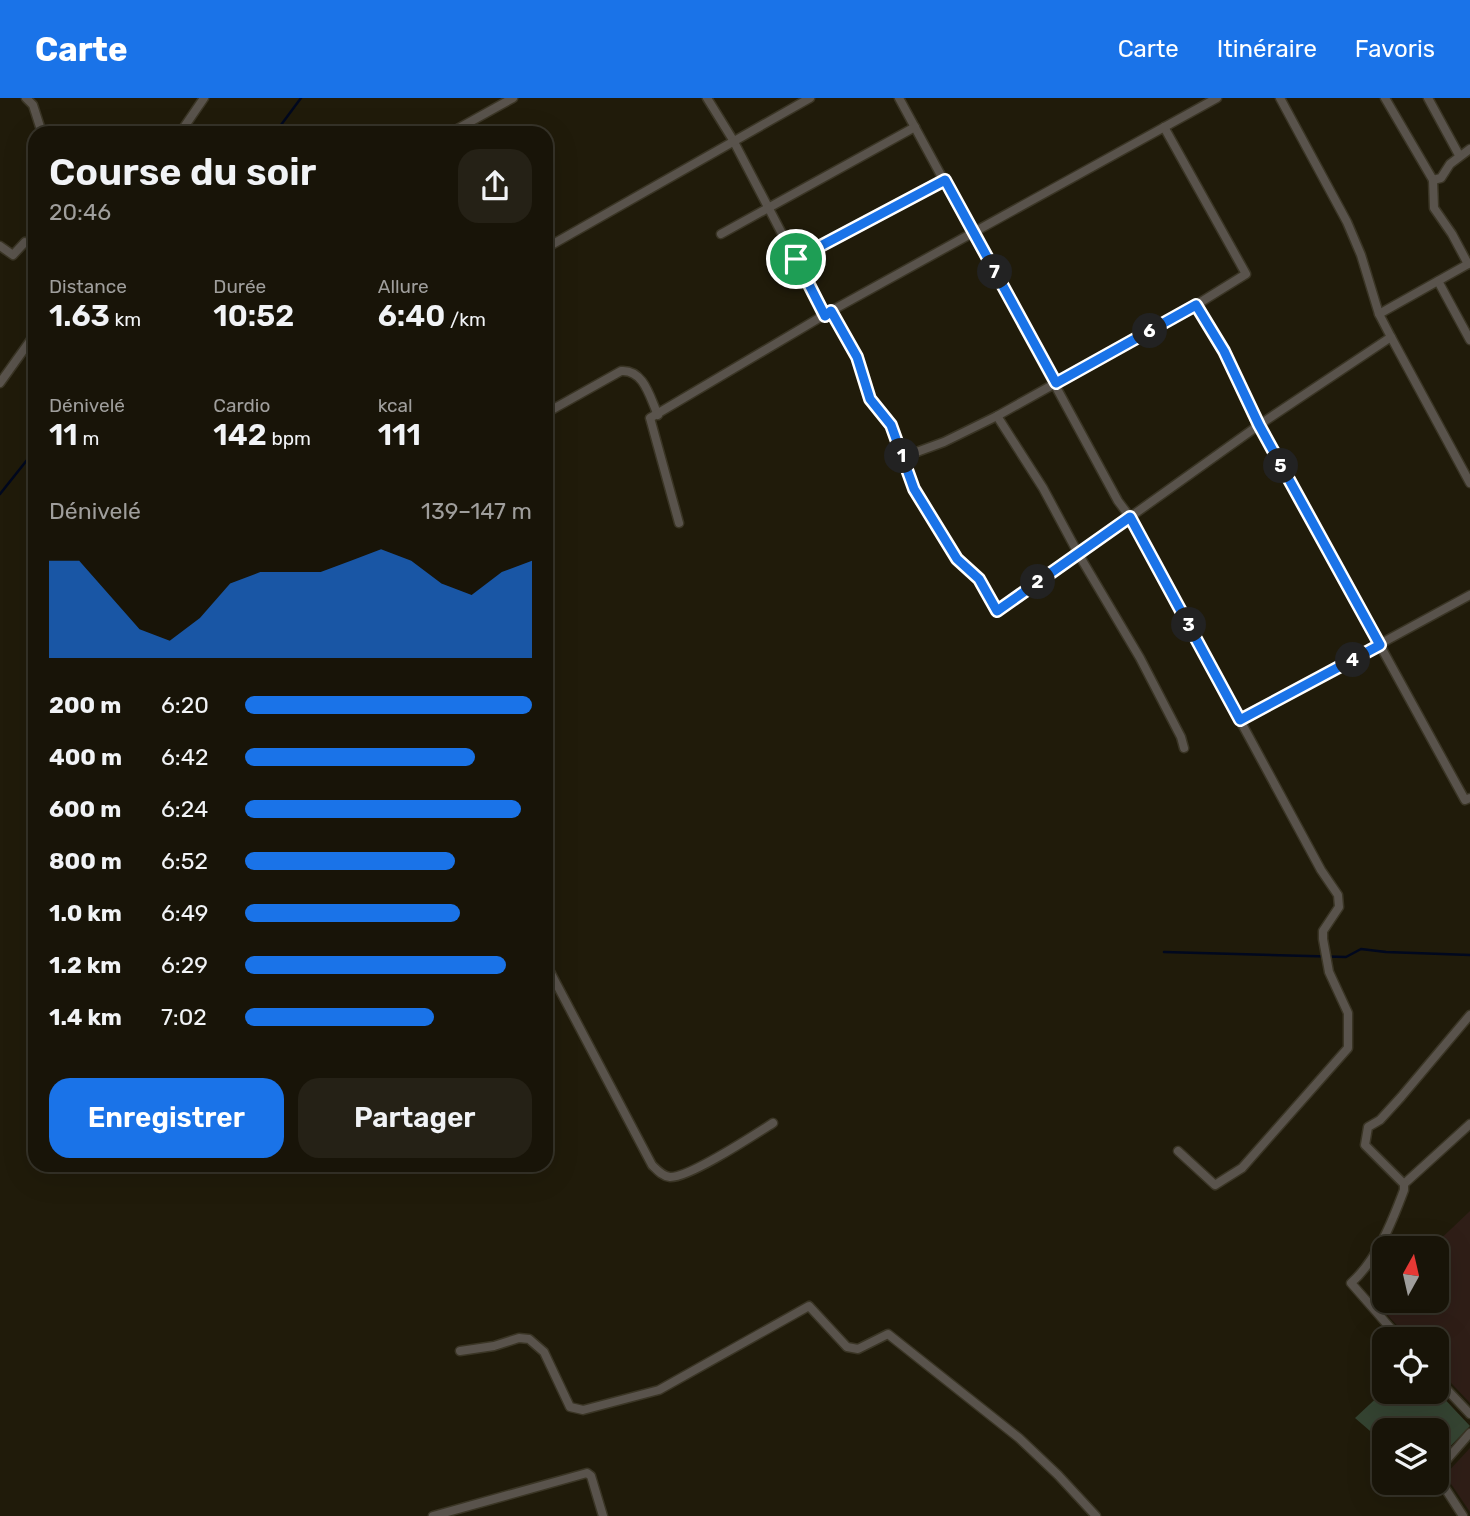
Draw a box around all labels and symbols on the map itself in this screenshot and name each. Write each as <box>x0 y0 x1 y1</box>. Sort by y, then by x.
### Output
pin <box>766 229 826 289</box>
pin: 7 <box>978 254 1012 290</box>
pin: 6 <box>1132 314 1168 348</box>
pin: 1 <box>884 438 920 474</box>
pin: 5 <box>1264 448 1298 484</box>
pin: 2 <box>1020 564 1056 600</box>
pin: 3 <box>1172 608 1206 642</box>
pin: 4 <box>1336 642 1370 678</box>
north arrow <box>1372 1236 1449 1312</box>

